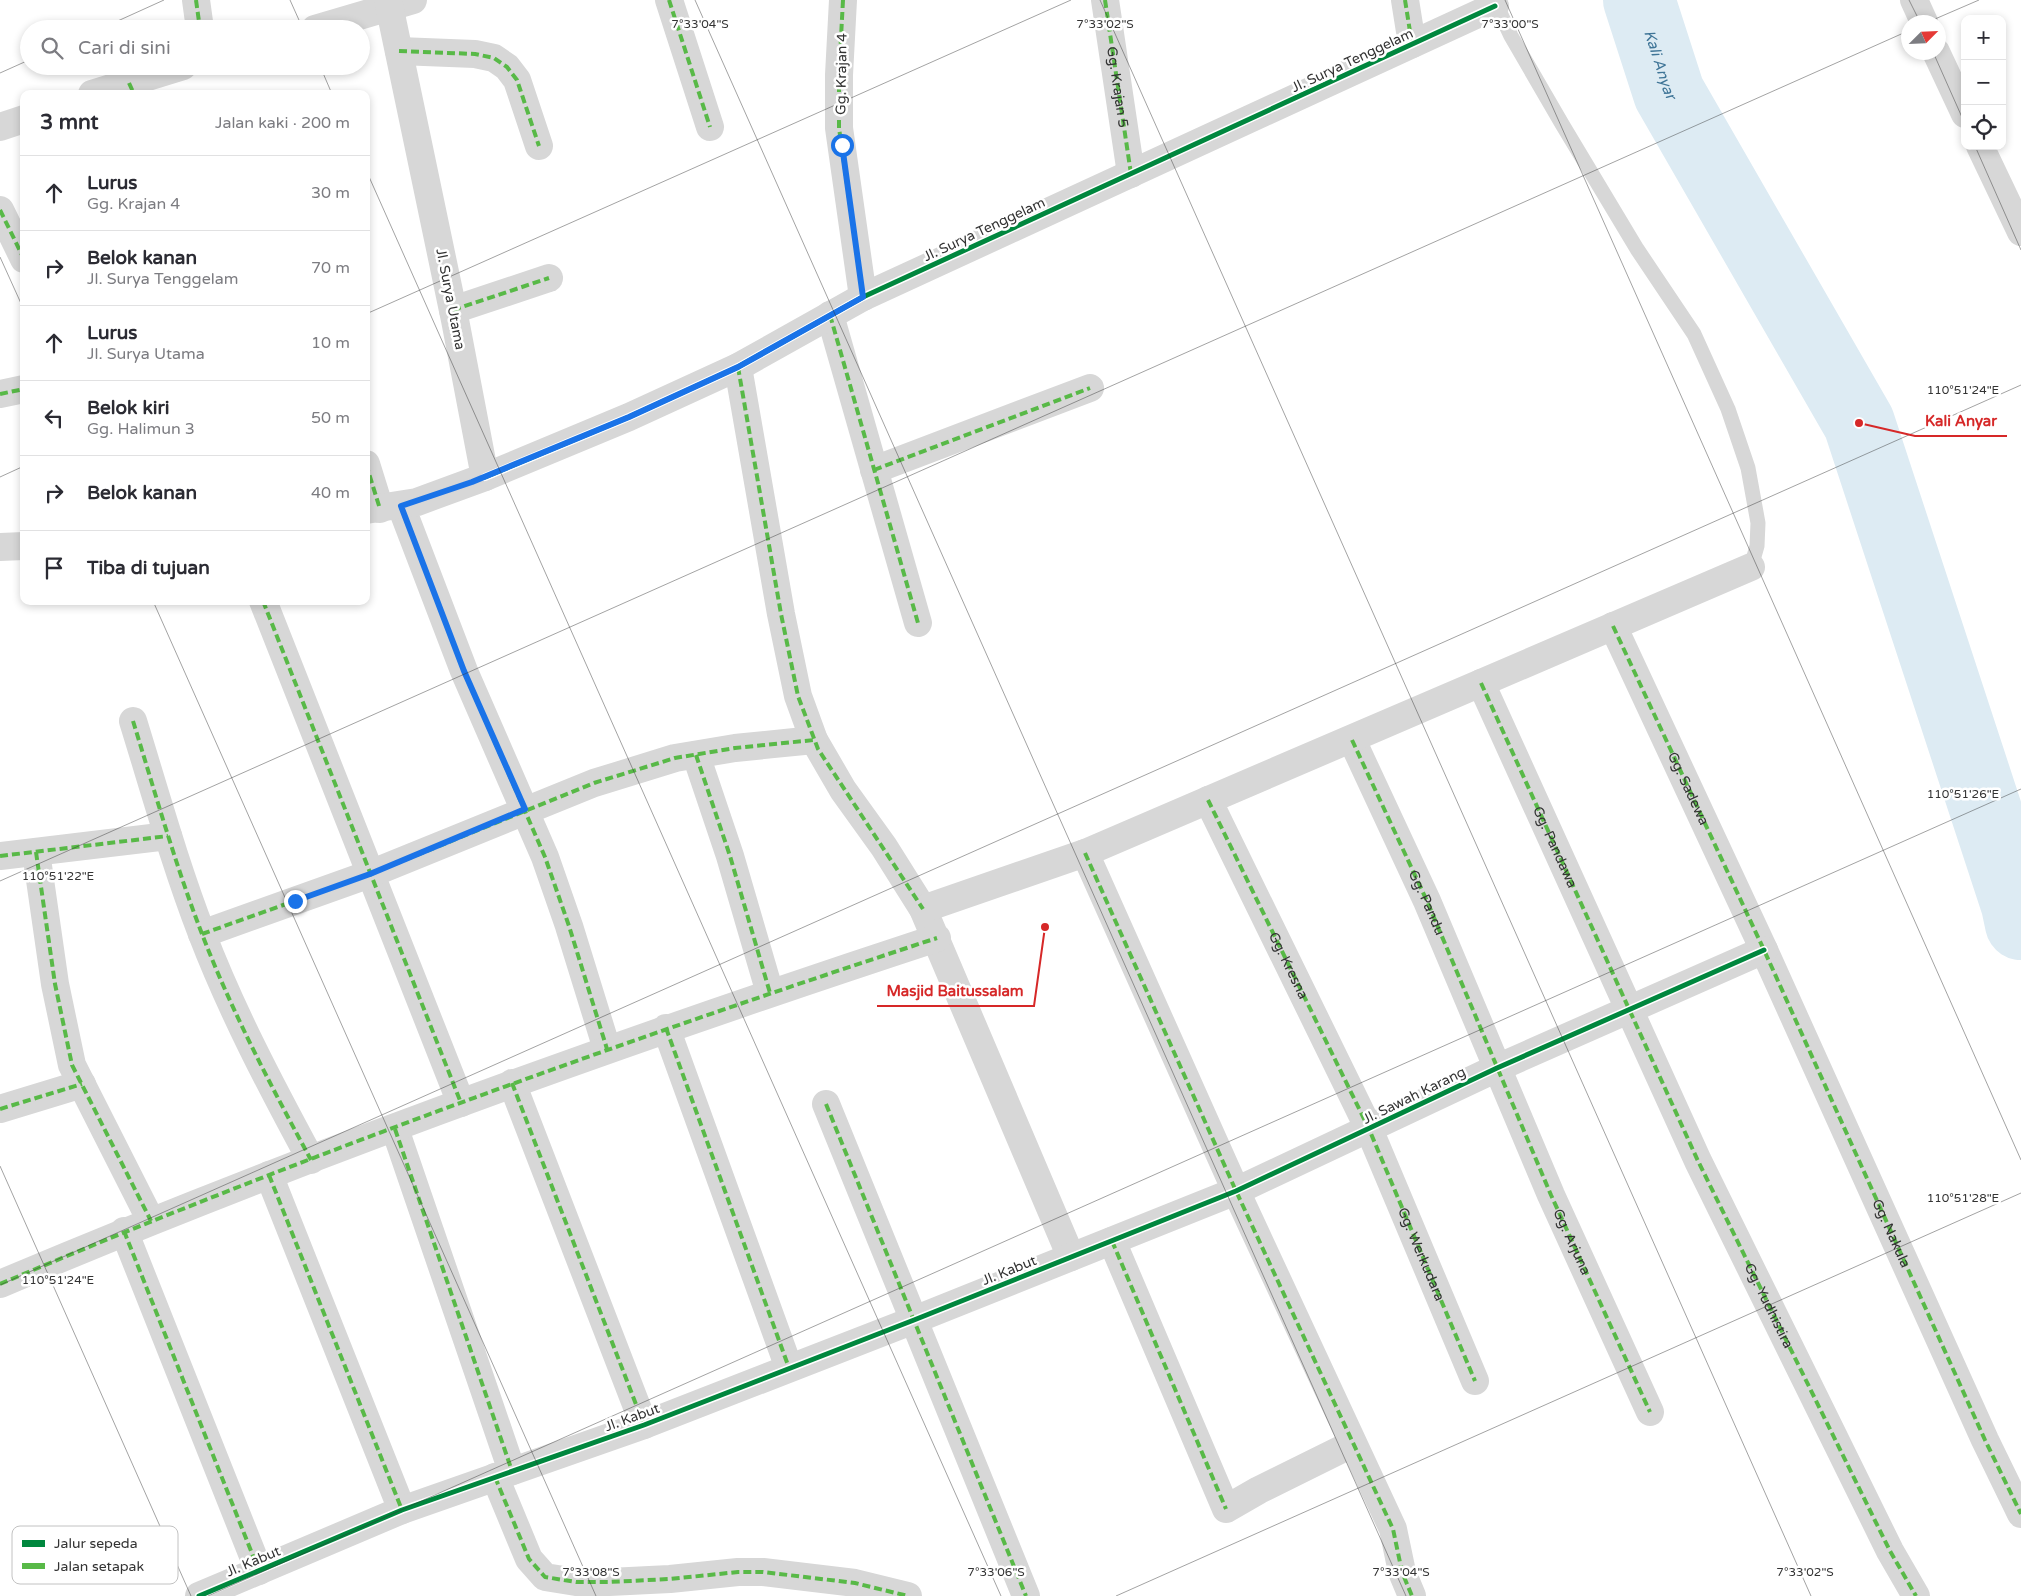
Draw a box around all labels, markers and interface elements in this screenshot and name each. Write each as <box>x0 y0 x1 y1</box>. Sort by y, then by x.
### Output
north arrow <box>1901 15 1946 60</box>
map controls <box>1961 15 2006 150</box>
button: + <box>1961 15 2006 60</box>
text: 7°33'04"S <box>671 17 729 31</box>
text: 7°33'02"S <box>1076 17 1134 31</box>
text: 7°33'00"S <box>1481 17 1539 31</box>
search box <box>20 20 370 75</box>
street label: Jl. Surya Tenggelam <box>1289 25 1416 96</box>
water label: Kali Anyar <box>1640 28 1681 105</box>
street label: Gg. Krajan 4 <box>832 33 851 115</box>
icon: search <box>38 34 66 62</box>
text: Cari di sini <box>78 37 171 59</box>
street label: Gg. Krajan 5 <box>1103 45 1132 129</box>
button: − <box>1961 60 2006 105</box>
button: locate <box>1961 105 2006 150</box>
text: 3 mnt <box>40 110 99 135</box>
text: Jalan kaki · 200 m <box>215 113 350 133</box>
route start <box>831 134 854 157</box>
text: Lurus <box>87 172 137 194</box>
icon: ahead <box>40 179 68 207</box>
text: 30 m <box>311 183 350 203</box>
text: Gg. Krajan 4 <box>87 194 180 214</box>
street label: Jl. Surya Tenggelam <box>921 194 1048 265</box>
text: Belok kanan <box>87 247 197 269</box>
street label: Jl. Surya Utama <box>432 247 469 351</box>
icon: right <box>40 254 68 282</box>
text: 70 m <box>311 258 350 278</box>
text: Jl. Surya Tenggelam <box>87 269 238 289</box>
text: Lurus <box>87 322 137 344</box>
icon: ahead <box>40 329 68 357</box>
text: 10 m <box>311 333 350 353</box>
text: Jl. Surya Utama <box>87 344 205 364</box>
text: 110°51'24"E <box>1927 383 2000 397</box>
text: Belok kiri <box>87 397 170 419</box>
icon: left <box>40 404 68 432</box>
callout: Kali Anyar <box>1915 406 2007 436</box>
text: 50 m <box>311 408 350 428</box>
text: Kali Anyar <box>1925 412 1997 431</box>
text: Gg. Halimun 3 <box>87 419 195 439</box>
icon: right <box>40 479 68 507</box>
text: Belok kanan <box>87 482 197 504</box>
text: 40 m <box>311 483 350 503</box>
icon: arrive <box>40 554 68 582</box>
text: Tiba di tujuan <box>87 557 210 579</box>
street label: Gg. Sadewa <box>1664 749 1713 828</box>
text: 110°51'26"E <box>1927 787 2000 801</box>
street label: Gg. Pandawa <box>1529 804 1581 891</box>
street label: Gg. Pandu <box>1405 867 1448 938</box>
text: 110°51'22"E <box>22 869 95 883</box>
route end <box>284 890 307 913</box>
street label: Gg. Kresna <box>1265 929 1312 1002</box>
callout: Masjid Baitussalam <box>877 976 1034 1006</box>
text: Masjid Baitussalam <box>886 982 1024 1001</box>
street label: Jl. Sawah Karang <box>1360 1063 1469 1128</box>
text: 110°51'28"E <box>1927 1191 2000 1205</box>
street label: Gg. Nakula <box>1868 1196 1914 1270</box>
street label: Gg. Werkudara <box>1394 1205 1448 1304</box>
street label: Gg. Arjuna <box>1549 1206 1594 1278</box>
street label: Jl. Kabut <box>979 1252 1040 1289</box>
street label: Gg. Yudhistira <box>1741 1260 1797 1351</box>
text: 110°51'24"E <box>22 1273 95 1287</box>
street label: Jl. Kabut <box>602 1399 663 1435</box>
legend <box>12 1526 178 1584</box>
text: Jalur sepeda <box>54 1535 138 1552</box>
street label: Jl. Kabut <box>224 1542 283 1580</box>
text: Jalan setapak <box>54 1558 144 1575</box>
text: 7°33'08"S <box>562 1565 620 1579</box>
text: 7°33'06"S <box>967 1565 1025 1579</box>
text: 7°33'04"S <box>1372 1565 1430 1579</box>
text: 7°33'02"S <box>1776 1565 1834 1579</box>

